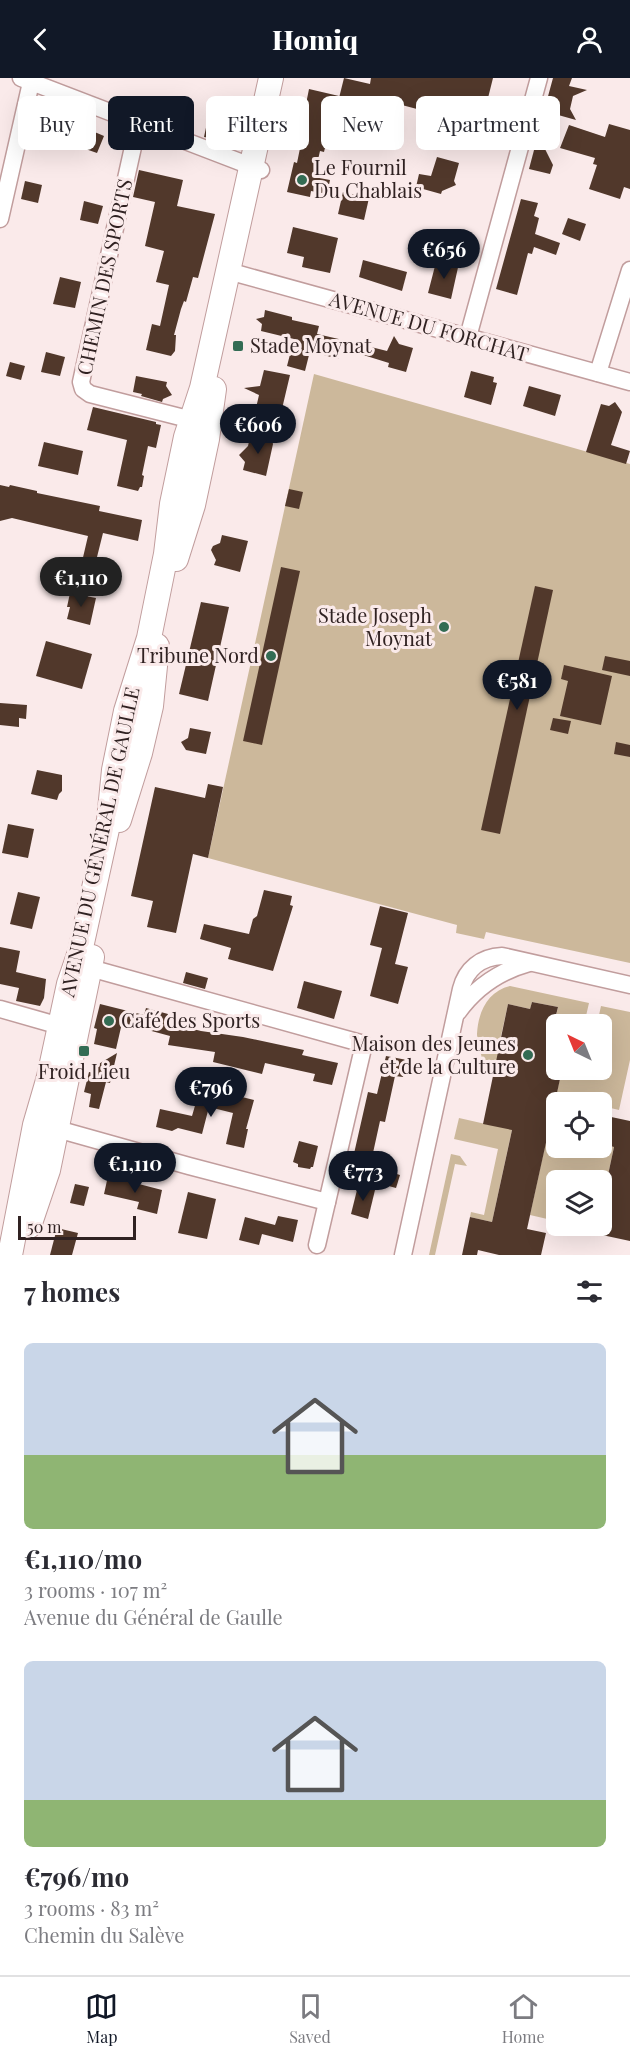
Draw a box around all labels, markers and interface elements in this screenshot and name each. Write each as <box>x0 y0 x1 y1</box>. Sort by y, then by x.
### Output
text: Homiq <box>272 21 358 57</box>
icon: back <box>24 23 57 56</box>
icon: person <box>573 23 606 56</box>
chip: Buy <box>18 96 96 150</box>
chip: Rent <box>108 96 194 150</box>
chip: Filters <box>206 96 309 150</box>
chip: New <box>321 96 404 150</box>
chip: Apartment <box>416 96 560 150</box>
place label: Le Fournil Du Chablais <box>314 153 422 203</box>
marker: Le Fournil Du Chablais <box>295 173 309 187</box>
street label: CHEMIN DES SPORTS <box>70 176 138 377</box>
pin: €656 <box>408 229 480 280</box>
text: €656 <box>422 235 466 262</box>
street label: AVENUE DU FORCHAT <box>326 284 532 367</box>
place label: Stade Moynat <box>250 331 372 358</box>
marker: Stade Moynat <box>231 339 245 353</box>
pin: €606 <box>222 404 294 455</box>
text: €606 <box>234 410 282 437</box>
pin: €1,110 <box>32 557 130 608</box>
text: €1,110 <box>54 563 108 590</box>
place label: Stade Joseph Moynat <box>318 601 433 651</box>
marker: Stade Joseph Moynat <box>437 620 451 634</box>
place label: Tribune Nord <box>137 641 259 668</box>
marker: Tribune Nord <box>264 649 278 663</box>
pin: €581 <box>481 660 553 711</box>
text: €581 <box>497 666 537 693</box>
street label: AVENUE DU GÉNÉRAL DE GAULLE <box>52 684 145 1000</box>
place label: Café des Sports <box>121 1006 260 1033</box>
marker: Café des Sports <box>102 1014 116 1028</box>
north arrow <box>546 1014 612 1080</box>
map controls <box>546 1014 612 1236</box>
place label: Maison des Jeunes et de la Culture <box>351 1029 516 1079</box>
marker: Froid Lieu <box>77 1044 91 1058</box>
marker: Maison des Jeunes et de la Culture <box>521 1048 535 1062</box>
place label: Froid Lieu <box>38 1057 131 1084</box>
pin: €796 <box>175 1067 247 1118</box>
text: €796 <box>189 1073 233 1100</box>
button: locate <box>546 1092 612 1158</box>
pin: €1,110 <box>86 1143 184 1194</box>
text: €1,110 <box>108 1149 162 1176</box>
pin: €773 <box>327 1151 399 1202</box>
text: €773 <box>343 1157 383 1184</box>
button: layers <box>546 1170 612 1236</box>
scale bar <box>18 1213 136 1240</box>
text: 50 m <box>27 1216 61 1237</box>
text: 7 homes <box>24 1274 120 1309</box>
icon: filters <box>573 1275 606 1308</box>
icon: home <box>261 1382 369 1490</box>
text: €1,110/mo <box>24 1541 142 1576</box>
text: 3 rooms · 107 m² <box>24 1576 167 1603</box>
text: Avenue du Général de Gaulle <box>24 1603 283 1630</box>
icon: home <box>261 1700 369 1808</box>
text: €796/mo <box>24 1859 129 1894</box>
text: 3 rooms · 83 m² <box>24 1894 159 1921</box>
text: Chemin du Salève <box>24 1921 184 1948</box>
tab: Map <box>85 1990 118 2047</box>
tab: Saved <box>289 1990 331 2047</box>
tab: Home <box>502 1990 545 2047</box>

